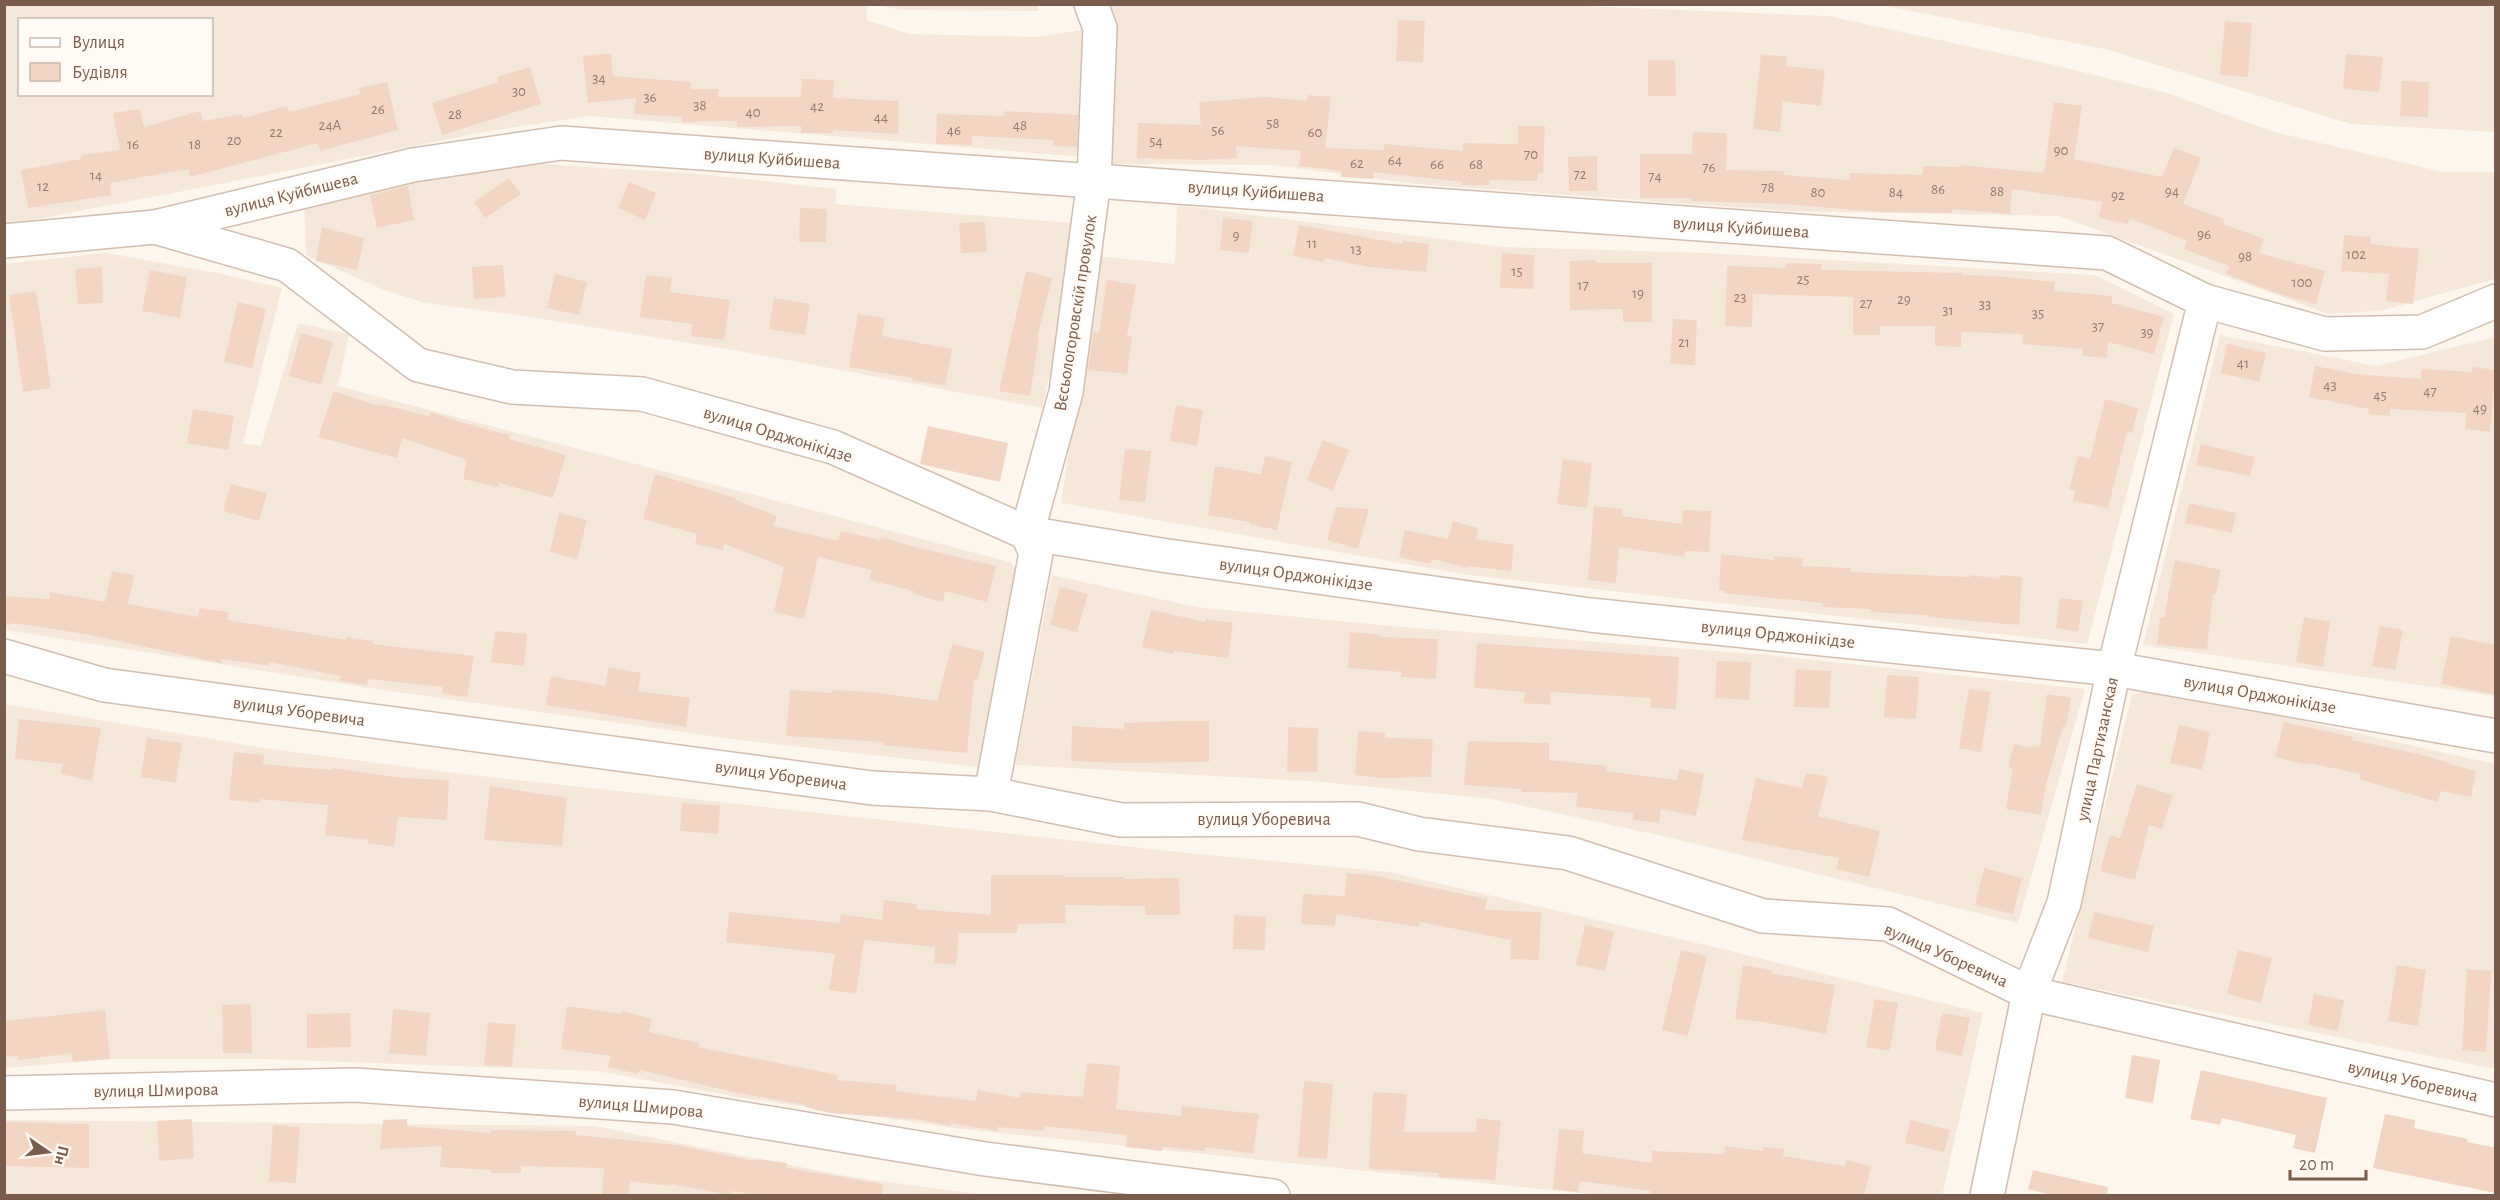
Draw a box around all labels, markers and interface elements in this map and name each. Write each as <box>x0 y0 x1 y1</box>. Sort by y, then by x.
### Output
legend <box>18 18 213 96</box>
text: Вулиця <box>72 34 125 52</box>
text: Будівля <box>72 64 128 82</box>
house number: 34 <box>592 71 606 86</box>
house number: 30 <box>512 84 526 99</box>
house number: 36 <box>643 90 657 105</box>
house number: 38 <box>693 98 707 113</box>
house number: 42 <box>810 99 824 114</box>
house number: 26 <box>371 102 385 117</box>
house number: 40 <box>745 105 761 120</box>
house number: 28 <box>448 107 462 122</box>
house number: 44 <box>874 110 888 125</box>
house number: 58 <box>1266 116 1280 131</box>
house number: 24А <box>319 118 342 133</box>
house number: 48 <box>1013 118 1027 133</box>
house number: 46 <box>947 123 961 138</box>
house number: 56 <box>1211 123 1225 138</box>
house number: 22 <box>269 125 283 140</box>
house number: 60 <box>1308 125 1323 140</box>
house number: 20 <box>227 133 241 148</box>
house number: 54 <box>1149 134 1163 149</box>
house number: 16 <box>127 137 139 152</box>
house number: 18 <box>189 137 201 152</box>
house number: 90 <box>2054 143 2069 158</box>
street label: вулиця Куйбишева <box>703 144 841 173</box>
house number: 70 <box>1524 147 1538 162</box>
house number: 64 <box>1388 153 1402 168</box>
house number: 62 <box>1350 156 1364 171</box>
house number: 66 <box>1430 157 1444 172</box>
house number: 68 <box>1469 157 1483 172</box>
house number: 76 <box>1702 160 1716 175</box>
house number: 72 <box>1573 167 1587 182</box>
house number: 14 <box>90 168 102 183</box>
street label: вулиця Куйбишева <box>222 169 360 220</box>
house number: 74 <box>1648 169 1662 184</box>
street label: вулиця Куйбишева <box>1187 177 1325 206</box>
house number: 12 <box>37 179 49 194</box>
house number: 78 <box>1761 180 1775 195</box>
house number: 86 <box>1931 182 1945 197</box>
house number: 88 <box>1990 184 2004 199</box>
house number: 94 <box>2165 184 2179 199</box>
house number: 80 <box>1810 185 1826 200</box>
house number: 84 <box>1889 185 1903 200</box>
house number: 92 <box>2111 188 2125 203</box>
street label: Вєсьологоровскій провулок <box>1052 213 1101 413</box>
street label: вулиця Куйбишева <box>1672 213 1810 242</box>
house number: 96 <box>2197 227 2211 242</box>
house number: 9 <box>1232 228 1240 243</box>
house number: 11 <box>1307 236 1317 251</box>
house number: 13 <box>1350 242 1362 257</box>
house number: 102 <box>2346 247 2366 262</box>
house number: 98 <box>2238 249 2252 264</box>
house number: 15 <box>1511 264 1523 279</box>
house number: 25 <box>1796 272 1810 287</box>
house number: 100 <box>2291 275 2313 290</box>
house number: 17 <box>1577 278 1589 293</box>
house number: 19 <box>1632 286 1644 301</box>
house number: 23 <box>1733 290 1747 305</box>
house number: 29 <box>1897 292 1911 307</box>
house number: 27 <box>1859 296 1873 311</box>
house number: 33 <box>1979 297 1991 312</box>
house number: 31 <box>1942 303 1954 318</box>
house number: 35 <box>2032 306 2044 321</box>
house number: 37 <box>2092 319 2104 334</box>
house number: 39 <box>2140 325 2154 340</box>
house number: 21 <box>1678 335 1690 350</box>
house number: 41 <box>2237 356 2249 371</box>
house number: 43 <box>2323 378 2337 393</box>
house number: 47 <box>2423 384 2437 399</box>
house number: 45 <box>2373 388 2387 403</box>
house number: 49 <box>2473 401 2487 416</box>
street label: вулиця Орджонікідзе <box>701 404 854 466</box>
street label: вулиця Орджонікідзе <box>1218 555 1374 595</box>
street label: вулиця Орджонікідзе <box>1700 618 1856 652</box>
street label: вулиця Орджонікідзе <box>2182 673 2338 717</box>
street label: улица Партизанская <box>2074 675 2122 824</box>
street label: вулиця Уборевича <box>232 693 366 730</box>
street label: вулиця Уборевича <box>714 757 848 794</box>
street label: вулиця Уборевича <box>1197 810 1331 829</box>
street label: вулиця Уборевича <box>1881 920 2011 991</box>
street label: вулиця Уборевича <box>2346 1057 2480 1106</box>
street label: вулиця Шмирова <box>93 1081 219 1101</box>
street label: вулиця Шмирова <box>578 1093 704 1121</box>
north arrow <box>18 1122 78 1182</box>
scale bar <box>2290 1143 2366 1181</box>
text: Пн <box>51 1144 72 1167</box>
text: 20 m <box>2299 1156 2334 1174</box>

